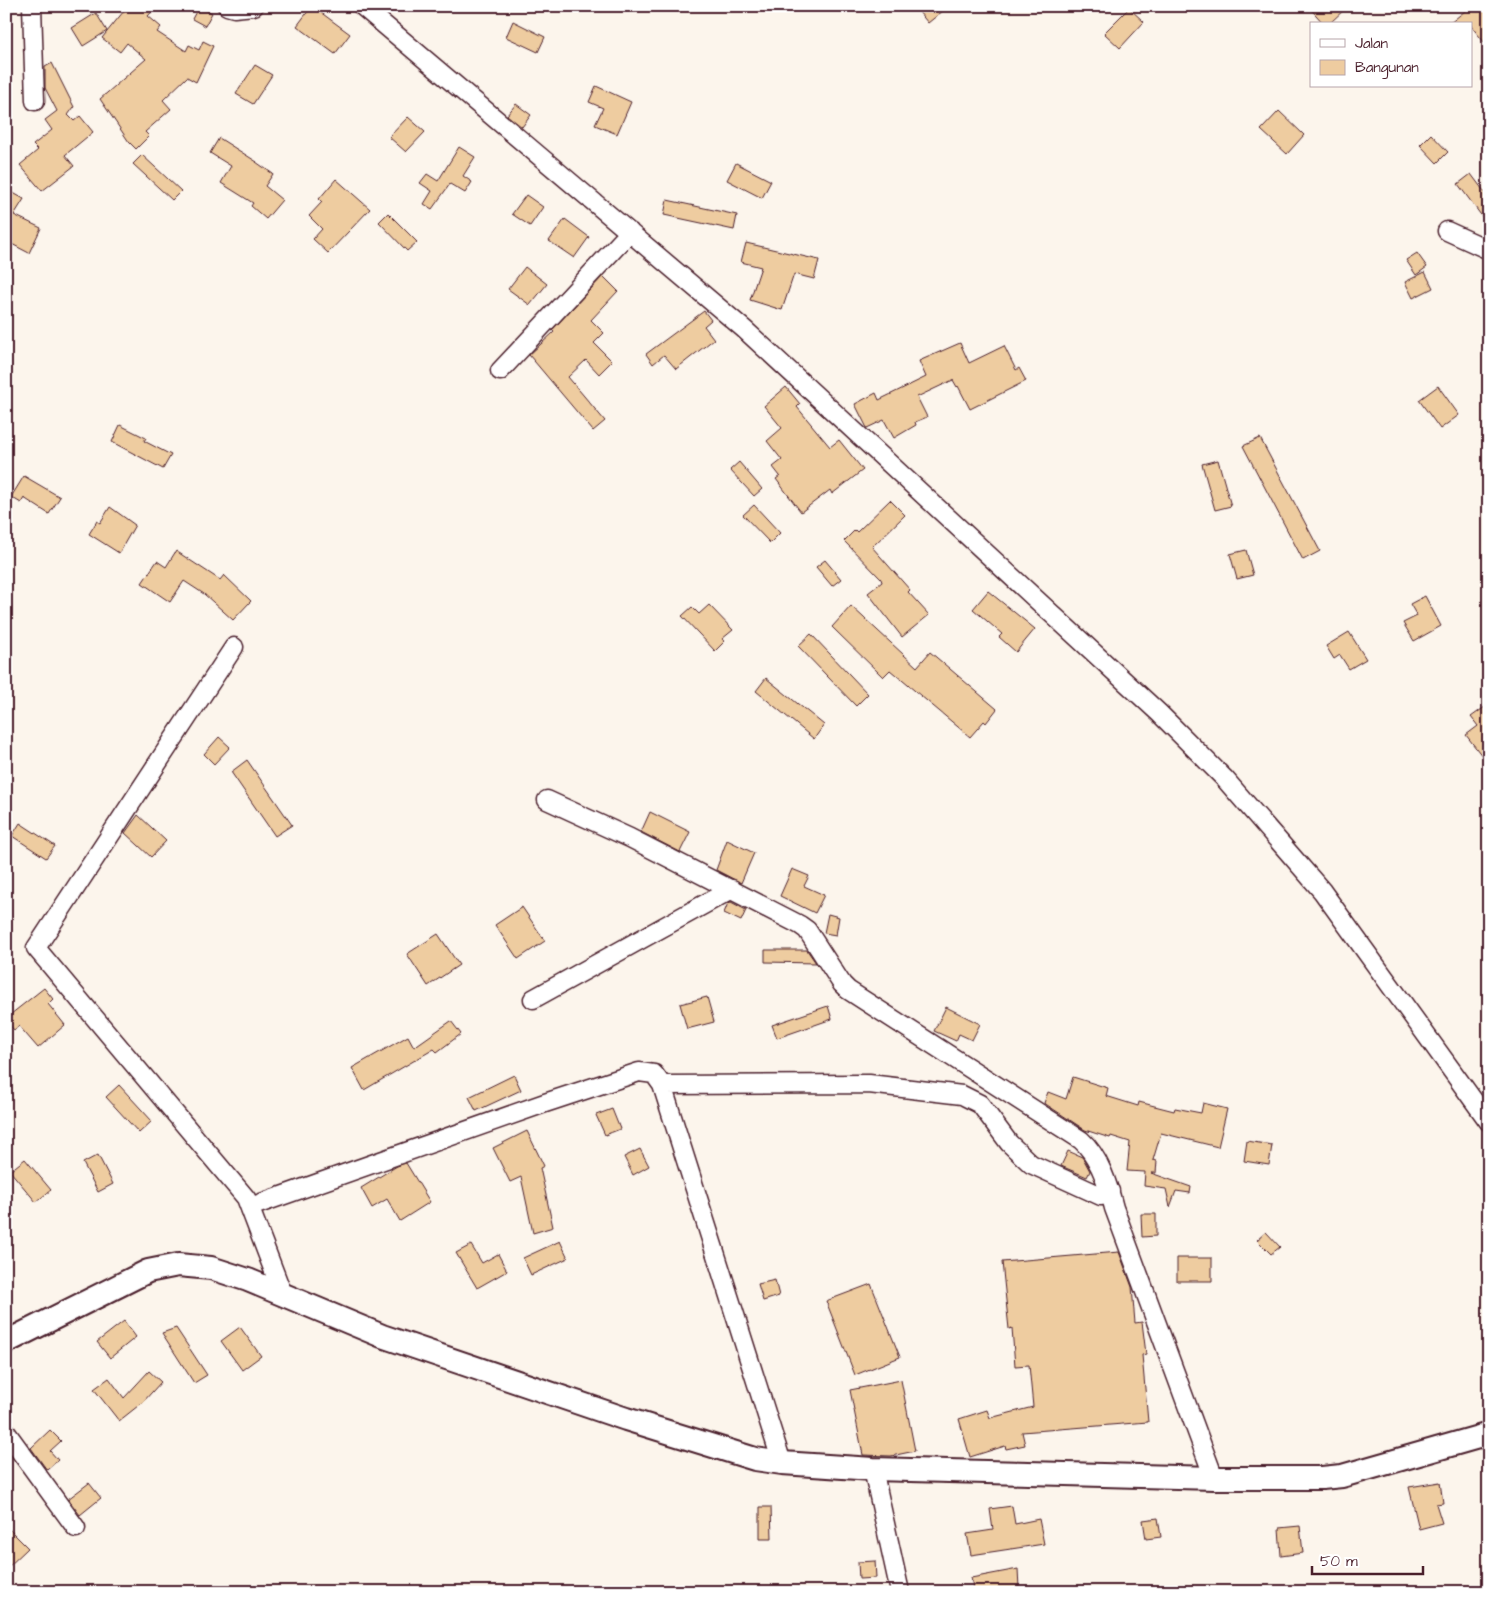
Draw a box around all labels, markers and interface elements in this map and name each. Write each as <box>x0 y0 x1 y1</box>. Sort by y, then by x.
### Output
legend <box>1310 22 1472 88</box>
text: Jalan <box>1355 33 1389 54</box>
text: Bangunan <box>1355 57 1419 79</box>
scale bar <box>1312 1543 1424 1575</box>
text: 50 m <box>1320 1551 1358 1572</box>

